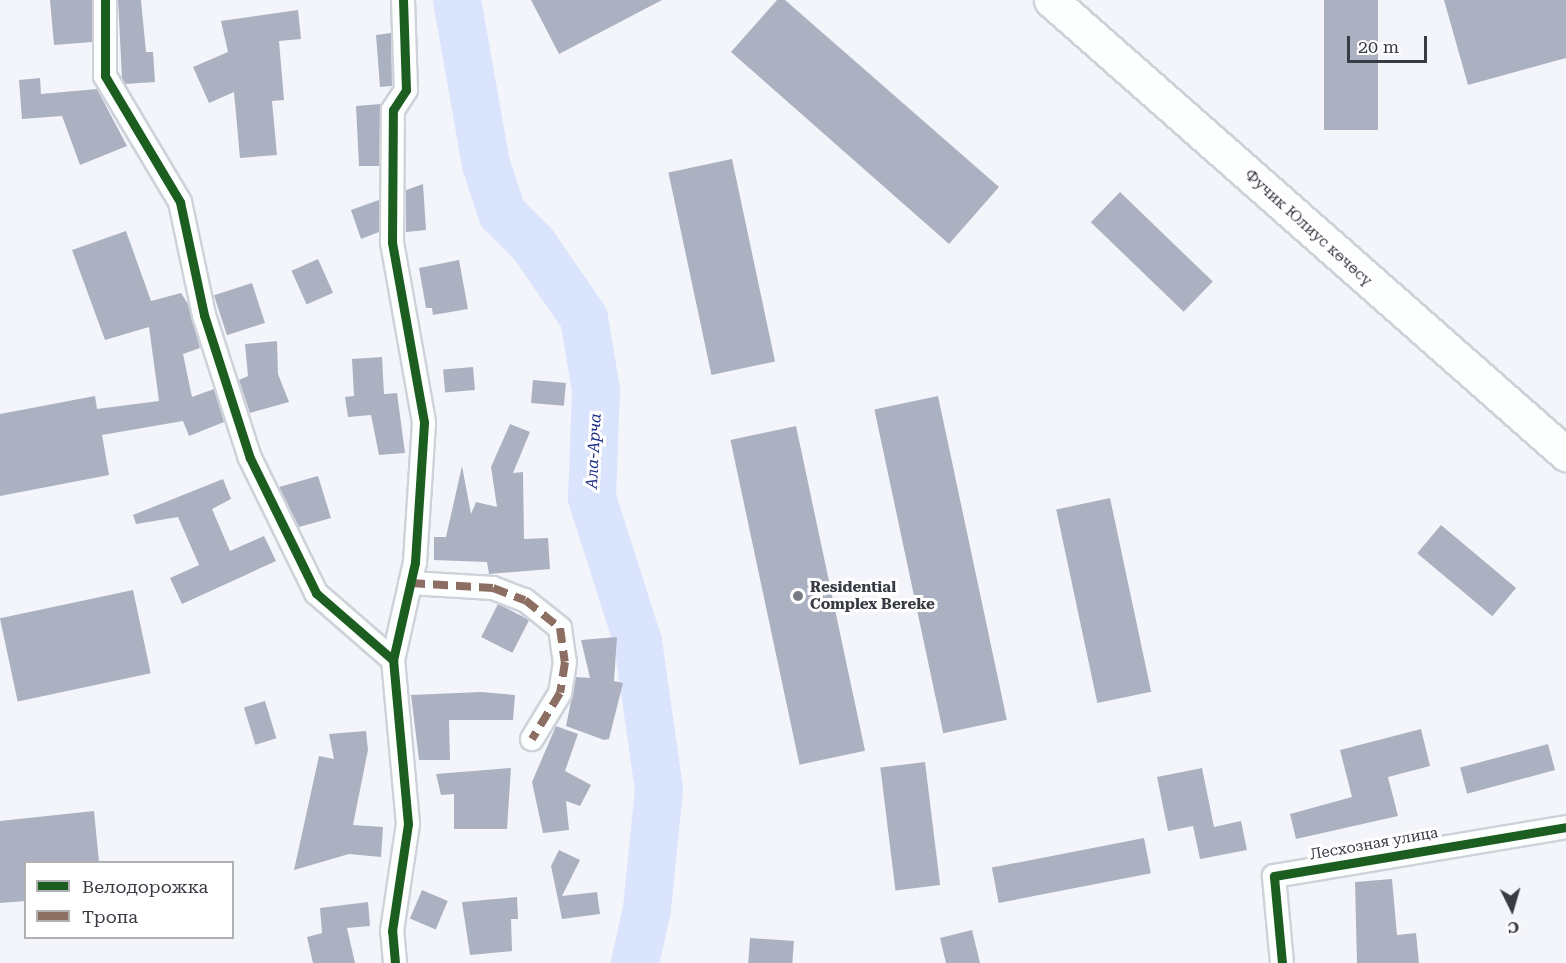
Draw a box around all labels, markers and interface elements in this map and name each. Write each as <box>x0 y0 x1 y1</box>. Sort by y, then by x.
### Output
scale bar <box>1350 24 1430 62</box>
text: 20 m <box>1358 36 1399 57</box>
street label: Фучик Юлиус көчөсү <box>1241 166 1375 290</box>
water label: Ала-Арча <box>582 413 606 489</box>
place label: Residential Complex Bereke <box>810 578 935 613</box>
marker: Residential Complex Bereke <box>791 589 805 603</box>
street label: Лесхозная улица <box>1308 824 1440 864</box>
legend <box>24 861 234 939</box>
text: Велодорожка <box>82 876 208 897</box>
north arrow <box>1482 879 1542 939</box>
text: Тропа <box>82 906 138 927</box>
text: С <box>1507 917 1520 937</box>

